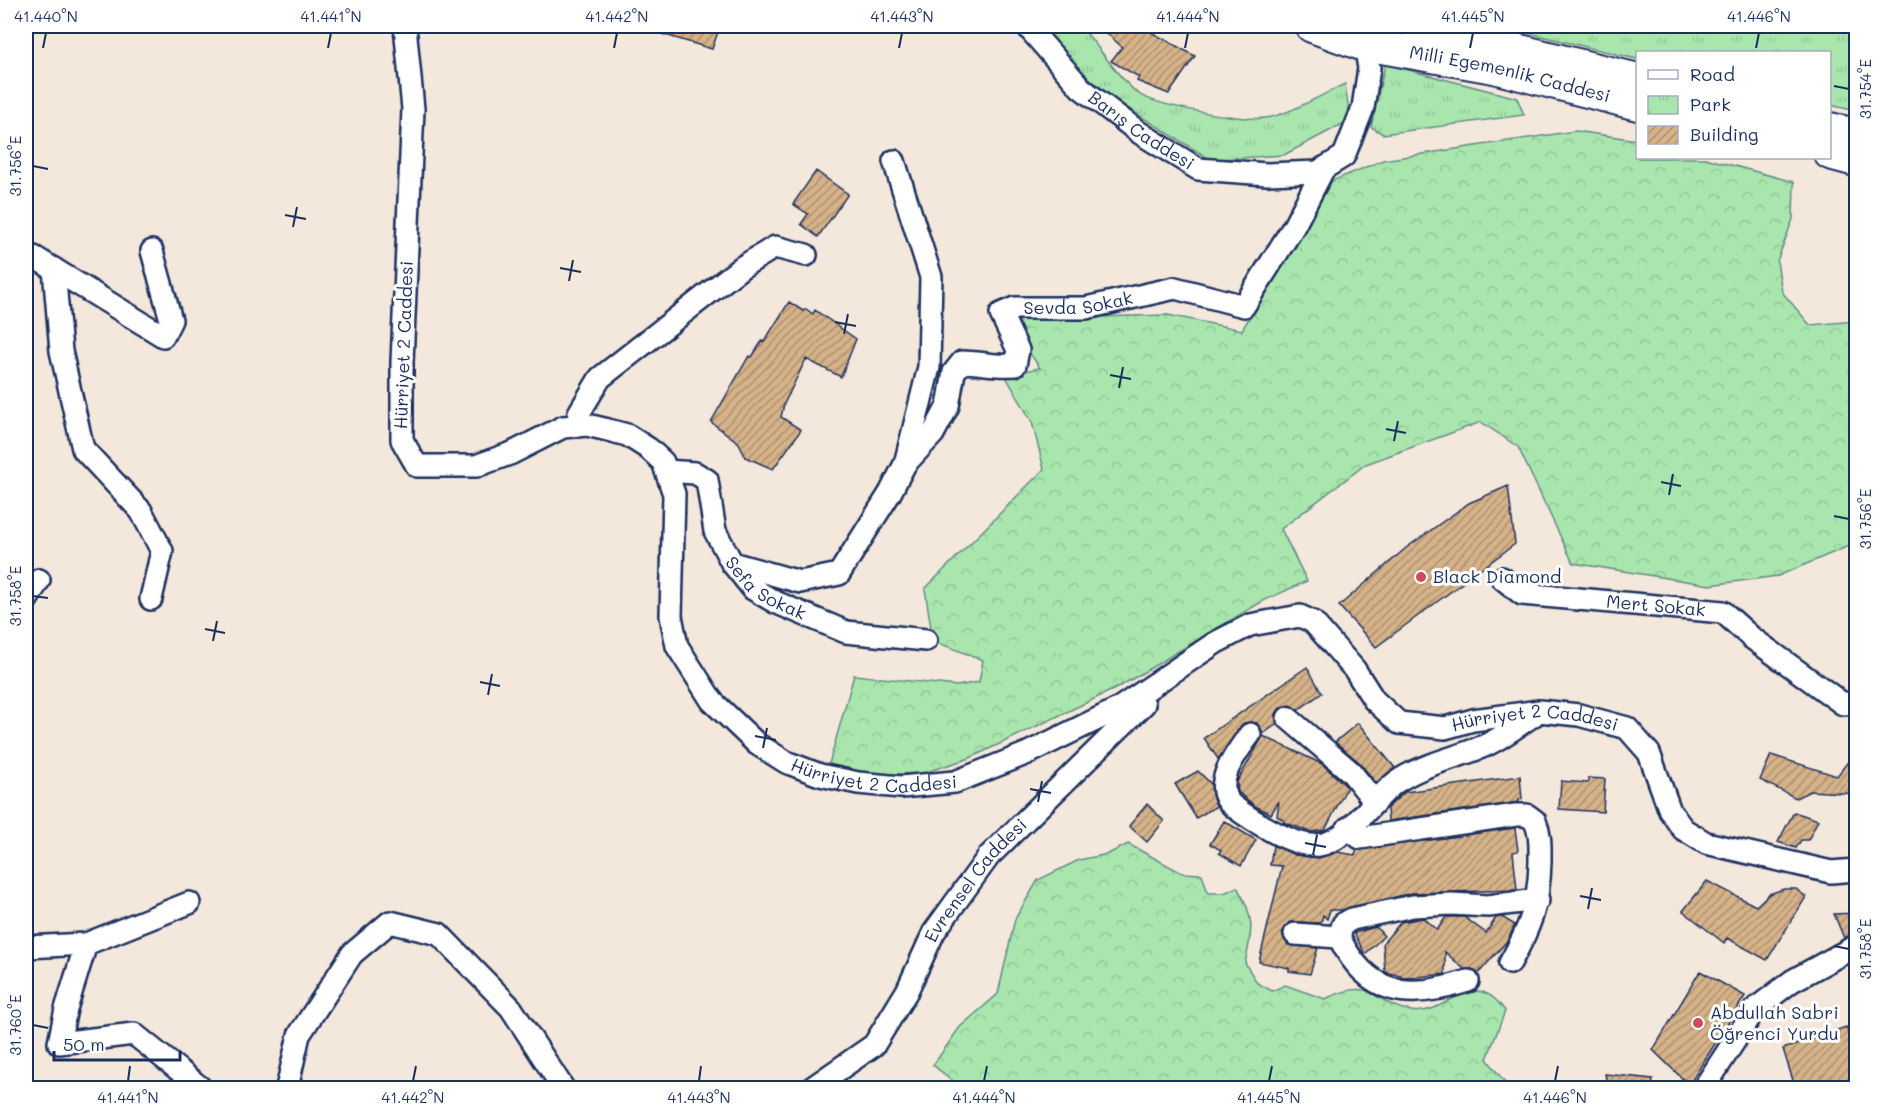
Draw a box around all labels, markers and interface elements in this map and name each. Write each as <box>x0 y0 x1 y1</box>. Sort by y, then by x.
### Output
text: 41.440°N <box>14 6 78 26</box>
text: 41.441°N <box>300 6 362 26</box>
text: 41.442°N <box>586 6 648 26</box>
text: 41.443°N <box>870 6 934 26</box>
text: 41.444°N <box>1156 6 1220 26</box>
text: 41.445°N <box>1441 6 1505 26</box>
text: 41.446°N <box>1727 6 1791 26</box>
street label: Milli Egemenlik Caddesi <box>1408 39 1613 107</box>
legend <box>1636 51 1831 159</box>
text: 31.754°E <box>1855 59 1875 119</box>
text: Road <box>1690 62 1735 86</box>
street label: Barış Caddesi <box>1084 85 1199 175</box>
text: Park <box>1690 92 1731 116</box>
text: Building <box>1690 122 1758 146</box>
text: 31.756°E <box>5 135 25 196</box>
street label: Hürriyet 2 Caddesi <box>388 260 418 430</box>
street label: Sevda Sokak <box>1023 285 1135 319</box>
text: 31.756°E <box>1855 488 1875 549</box>
street label: Sefa Sokak <box>720 551 810 625</box>
place label: Black Diamond <box>1433 564 1561 588</box>
text: 31.758°E <box>5 565 25 626</box>
marker: Black Diamond <box>1414 570 1428 584</box>
street label: Mert Sokak <box>1605 589 1707 621</box>
street label: Hürriyet 2 Caddesi <box>1448 698 1621 737</box>
street label: Hürriyet 2 Caddesi <box>788 752 958 798</box>
street label: Evrensel Caddesi <box>918 813 1032 946</box>
text: 31.758°E <box>1855 918 1875 979</box>
text: 31.760°E <box>5 994 25 1055</box>
place label: Abdullah Sabri Öğrenci Yurdu <box>1710 1000 1839 1045</box>
marker: Abdullah Sabri Öğrenci Yurdu <box>1691 1016 1705 1030</box>
scale bar <box>54 1024 180 1062</box>
text: 50 m <box>63 1032 105 1056</box>
text: 41.441°N <box>97 1087 159 1107</box>
text: 41.442°N <box>382 1087 444 1107</box>
text: 41.443°N <box>667 1087 731 1107</box>
text: 41.444°N <box>952 1087 1016 1107</box>
text: 41.445°N <box>1237 1087 1301 1107</box>
text: 41.446°N <box>1523 1087 1587 1107</box>

